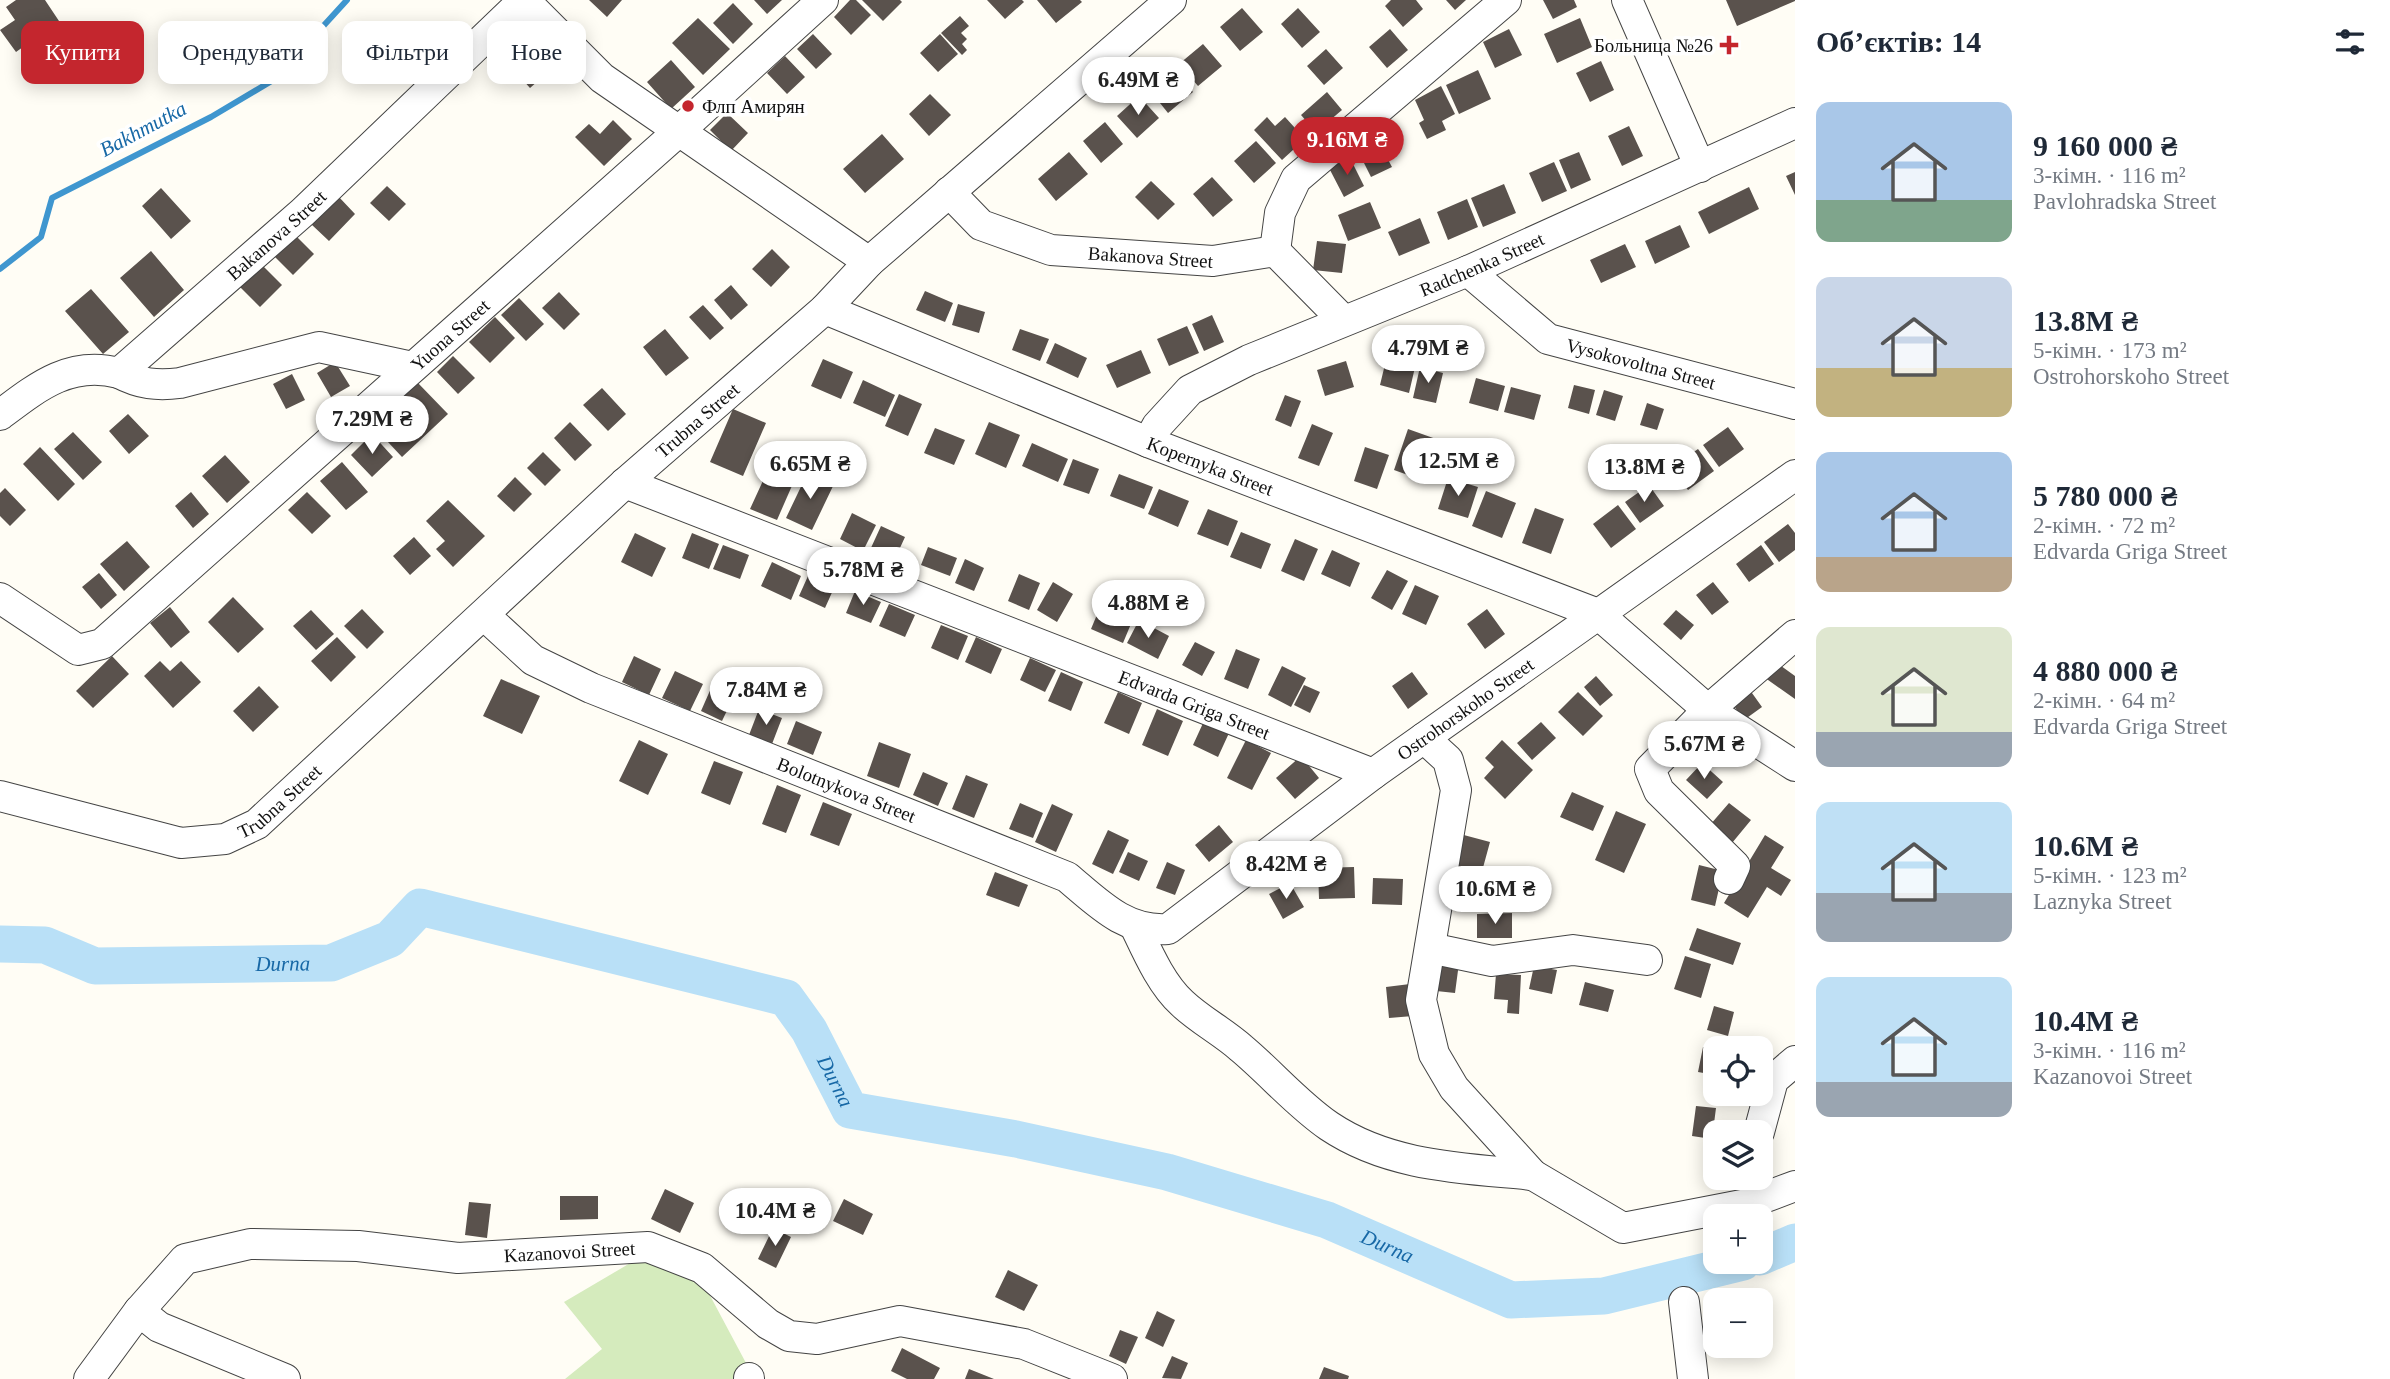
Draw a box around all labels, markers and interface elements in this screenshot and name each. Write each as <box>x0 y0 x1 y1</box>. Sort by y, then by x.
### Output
chip: Купити <box>21 21 144 84</box>
chip: Орендувати <box>158 21 328 84</box>
chip: Фільтри <box>342 21 473 84</box>
chip: Нове <box>487 21 586 84</box>
icon: filters <box>2331 23 2369 61</box>
text: Об’єктів: 14 <box>1816 25 1981 58</box>
place label: Больница №26 <box>1594 35 1713 56</box>
marker: Больница №26 <box>1719 35 1739 55</box>
pin: 6.49M ₴ <box>1073 58 1203 117</box>
text: 6.49M ₴ <box>1098 67 1178 92</box>
water label: Bakhmutka <box>96 96 190 162</box>
place label: Флп Амирян <box>702 96 805 117</box>
marker: Флп Амирян <box>680 98 696 114</box>
pin: 9.16M ₴ <box>1282 118 1412 177</box>
text: 9.16M ₴ <box>1307 127 1387 152</box>
text: 9 160 000 ₴ <box>2033 129 2177 162</box>
icon: home <box>1872 130 1956 214</box>
text: 3-кімн. · 116 m² <box>2033 163 2186 188</box>
street label: Bakanova Street <box>223 185 331 284</box>
text: Pavlohradska Street <box>2033 189 2216 214</box>
street label: Radchenka Street <box>1416 227 1548 300</box>
street label: Bakanova Street <box>1087 242 1214 272</box>
street label: Yuona Street <box>406 294 494 375</box>
text: 13.8M ₴ <box>2033 304 2138 337</box>
icon: home <box>1872 305 1956 389</box>
pin: 4.79M ₴ <box>1363 326 1493 385</box>
street label: Vysokovoltna Street <box>1564 334 1718 393</box>
text: 4.79M ₴ <box>1388 335 1468 360</box>
text: 5-кімн. · 173 m² <box>2033 338 2187 363</box>
text: Ostrohorskoho Street <box>2033 364 2229 389</box>
street label: Trubna Street <box>651 378 744 462</box>
pin: 7.29M ₴ <box>307 396 437 456</box>
text: 7.29M ₴ <box>332 406 412 431</box>
street label: Kopernyka Street <box>1144 432 1277 500</box>
pin: 12.5M ₴ <box>1393 438 1523 498</box>
pin: 6.65M ₴ <box>745 442 875 501</box>
pin: 13.8M ₴ <box>1579 444 1709 504</box>
text: 12.5M ₴ <box>1418 448 1498 473</box>
text: 6.65M ₴ <box>770 451 850 476</box>
text: 13.8M ₴ <box>1604 454 1684 479</box>
text: 5 780 000 ₴ <box>2033 479 2177 512</box>
icon: home <box>1872 480 1956 564</box>
text: 2-кімн. · 72 m² <box>2033 513 2175 538</box>
text: Edvarda Griga Street <box>2033 539 2227 564</box>
pin: 5.78M ₴ <box>798 548 928 607</box>
text: 5.78M ₴ <box>823 557 903 582</box>
pin: 4.88M ₴ <box>1083 580 1213 640</box>
text: 4.88M ₴ <box>1108 590 1188 615</box>
street label: Ostrohorskoho Street <box>1393 653 1538 764</box>
text: 4 880 000 ₴ <box>2033 654 2177 687</box>
icon: home <box>1872 655 1956 739</box>
street label: Edvarda Griga Street <box>1116 666 1274 744</box>
pin: 7.84M ₴ <box>701 668 831 727</box>
text: 7.84M ₴ <box>726 677 806 702</box>
text: 2-кімн. · 64 m² <box>2033 688 2175 713</box>
text: Edvarda Griga Street <box>2033 714 2227 739</box>
pin: 5.67M ₴ <box>1639 722 1769 781</box>
text: 5.67M ₴ <box>1664 731 1744 756</box>
street label: Bolotnykova Street <box>774 753 920 827</box>
street label: Trubna Street <box>234 759 326 842</box>
text: 10.6M ₴ <box>2033 829 2138 862</box>
icon: home <box>1872 830 1956 914</box>
pin: 8.42M ₴ <box>1221 842 1351 901</box>
text: 8.42M ₴ <box>1246 851 1326 876</box>
text: 5-кімн. · 123 m² <box>2033 863 2187 888</box>
pin: 10.6M ₴ <box>1430 866 1560 926</box>
text: 10.6M ₴ <box>1455 876 1535 901</box>
text: Laznyka Street <box>2033 889 2172 914</box>
water label: Durna <box>254 951 310 976</box>
text: 10.4M ₴ <box>2033 1004 2138 1037</box>
icon: home <box>1872 1005 1956 1089</box>
map controls <box>1703 1036 1773 1358</box>
button: locate <box>1703 1036 1773 1106</box>
text: 3-кімн. · 116 m² <box>2033 1038 2186 1063</box>
water label: Durna <box>812 1051 858 1111</box>
text: Kazanovoi Street <box>2033 1064 2192 1089</box>
button: layers <box>1703 1120 1773 1190</box>
pin: 10.4M ₴ <box>710 1188 840 1248</box>
text: 10.4M ₴ <box>735 1198 815 1223</box>
button: + <box>1703 1204 1773 1274</box>
water label: Durna <box>1356 1224 1417 1268</box>
street label: Kazanovoi Street <box>503 1237 636 1266</box>
button: − <box>1703 1288 1773 1358</box>

